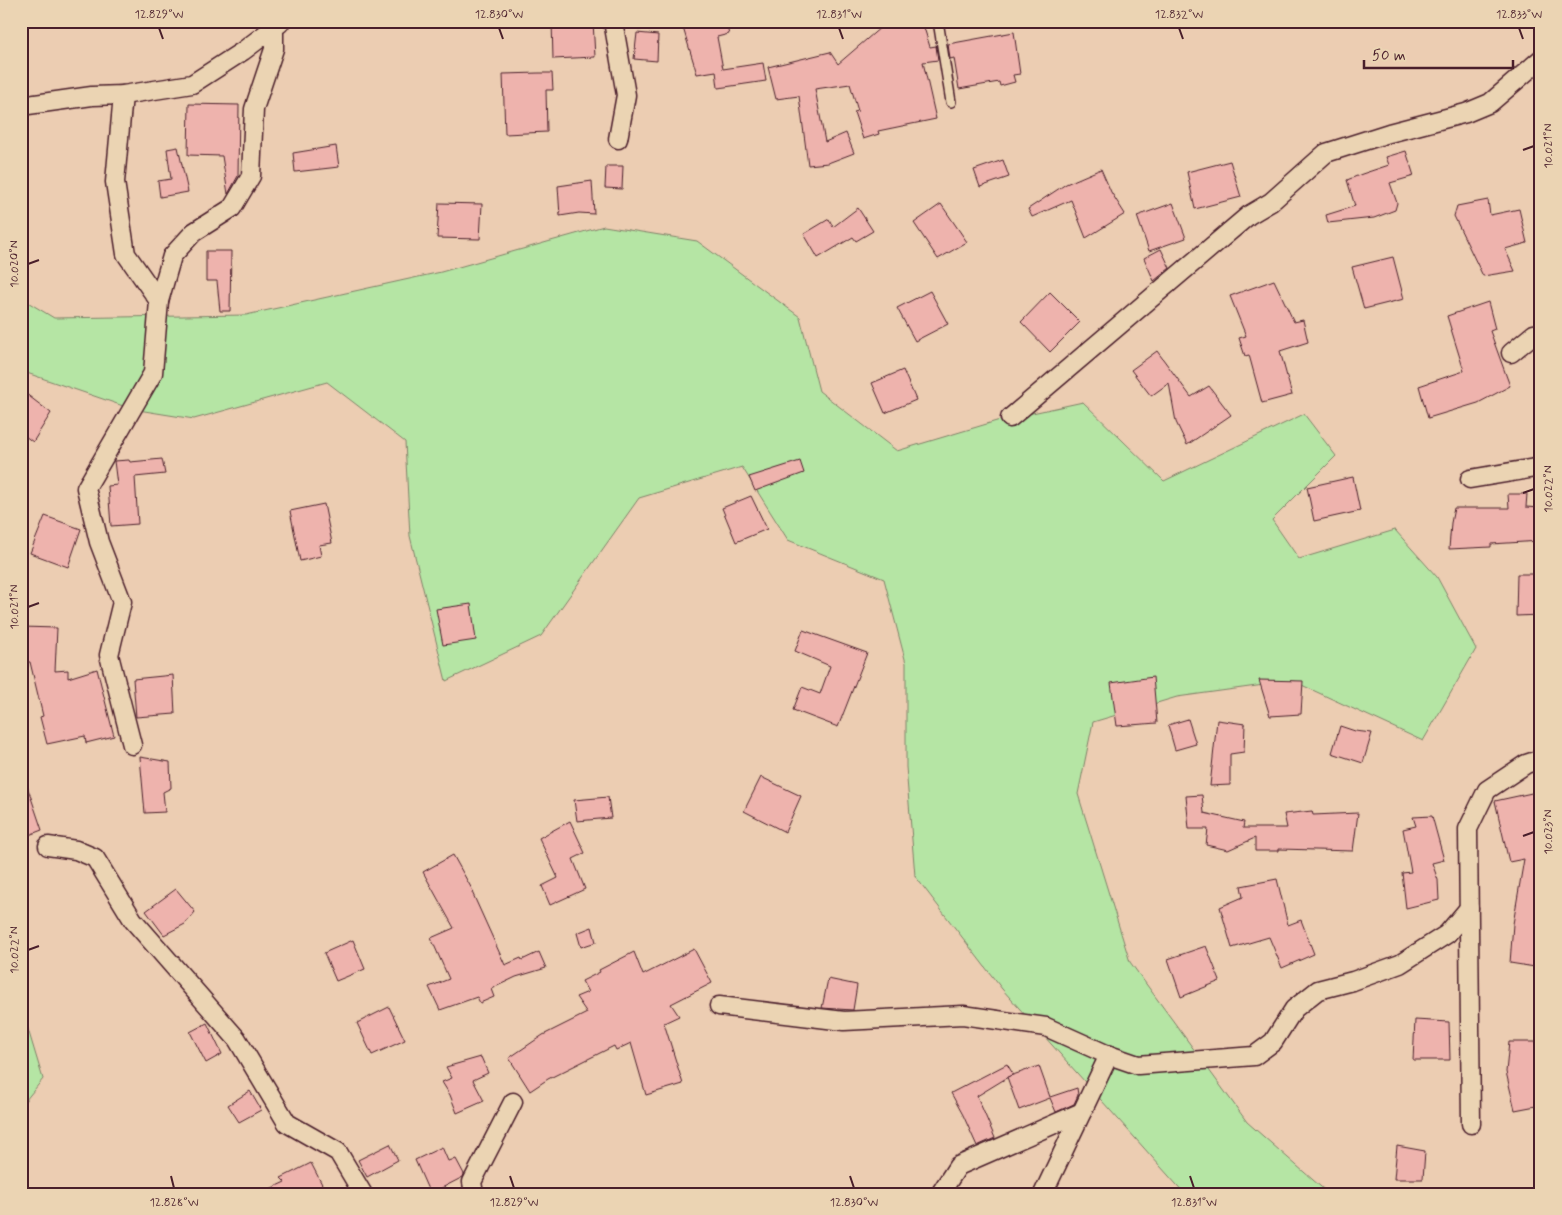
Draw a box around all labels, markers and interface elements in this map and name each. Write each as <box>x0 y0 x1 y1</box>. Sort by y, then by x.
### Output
text: 12.829°W <box>135 7 184 23</box>
text: 12.830°W <box>475 7 523 23</box>
text: 12.831°W <box>816 7 862 23</box>
text: 12.832°W <box>1155 7 1203 23</box>
text: 12.833°W <box>1496 7 1542 23</box>
scale bar <box>1364 38 1513 70</box>
text: 50 m <box>1372 46 1406 66</box>
text: 10.021°N <box>1541 124 1557 168</box>
text: 10.020°N <box>7 240 23 288</box>
text: 10.022°N <box>1541 465 1557 513</box>
text: 10.021°N <box>7 585 23 629</box>
text: 10.023°N <box>1541 809 1557 855</box>
text: 10.022°N <box>7 926 23 974</box>
text: 12.828°W <box>149 1195 199 1211</box>
text: 12.829°W <box>490 1195 539 1211</box>
text: 12.830°W <box>830 1195 878 1211</box>
text: 12.831°W <box>1171 1195 1217 1211</box>

